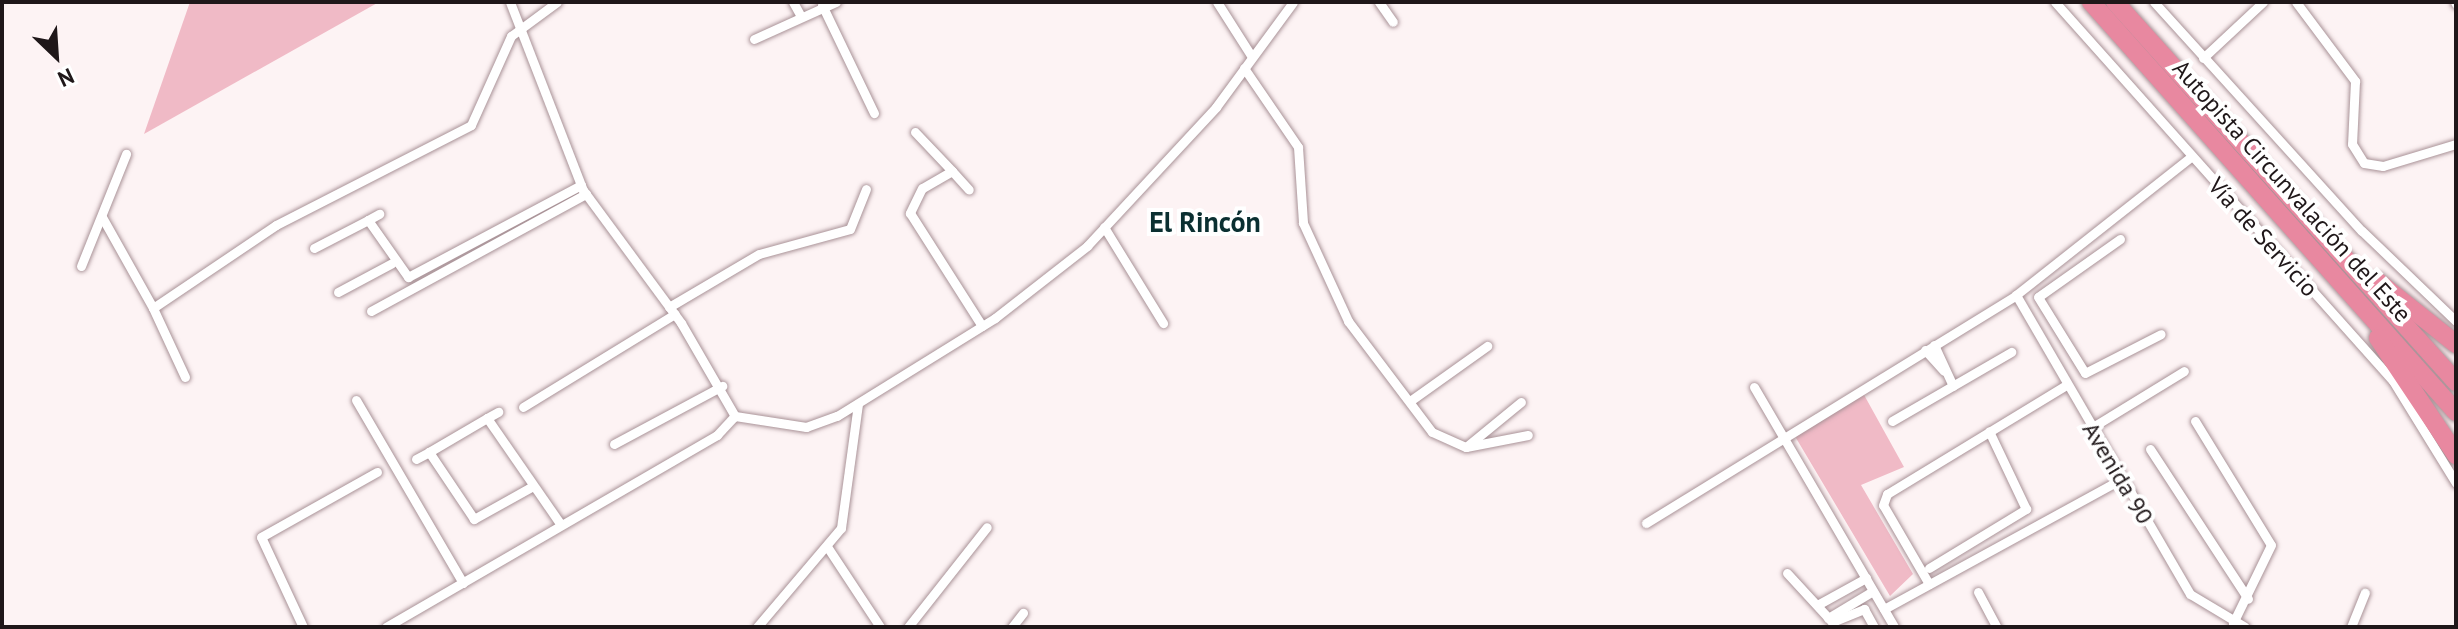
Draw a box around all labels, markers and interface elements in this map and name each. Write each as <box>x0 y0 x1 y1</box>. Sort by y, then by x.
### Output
north arrow <box>16 16 96 96</box>
street label: Autopista Circunvalación del Este <box>2167 54 2417 328</box>
text: N <box>54 62 79 93</box>
street label: Vía de Servicio <box>2202 172 2324 302</box>
district label: El Rincón <box>1149 205 1261 239</box>
street label: Avenida 90 <box>2076 417 2160 529</box>

